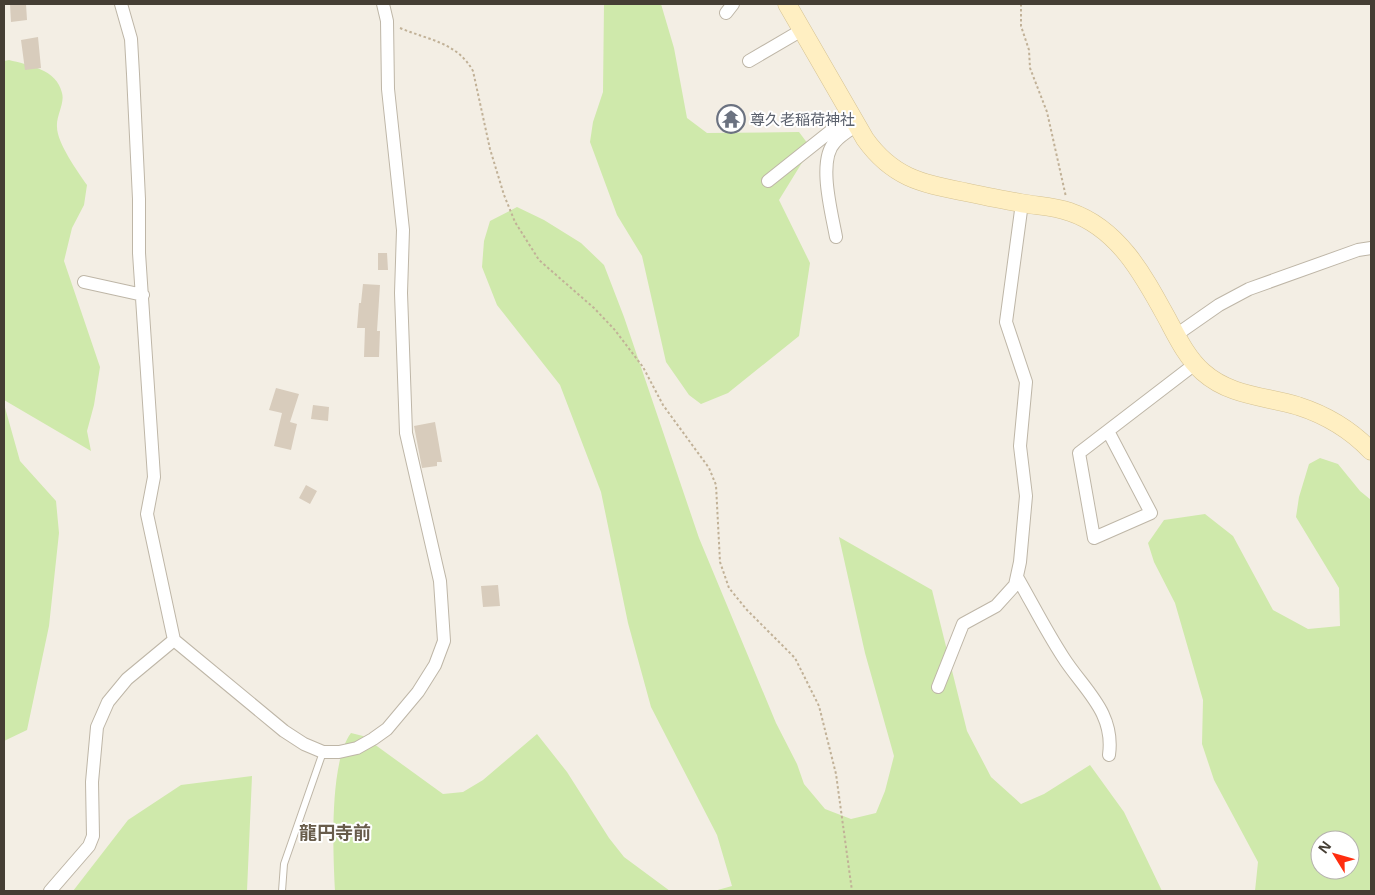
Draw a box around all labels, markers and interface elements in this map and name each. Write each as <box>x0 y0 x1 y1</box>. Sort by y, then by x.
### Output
temple icon: 尊久老稲荷神社 <box>716 104 746 134</box>
place label: 尊久老稲荷神社 <box>750 109 855 129</box>
district label: 龍円寺前 <box>299 820 371 844</box>
north arrow <box>1310 830 1360 880</box>
text: N <box>1313 837 1335 857</box>

